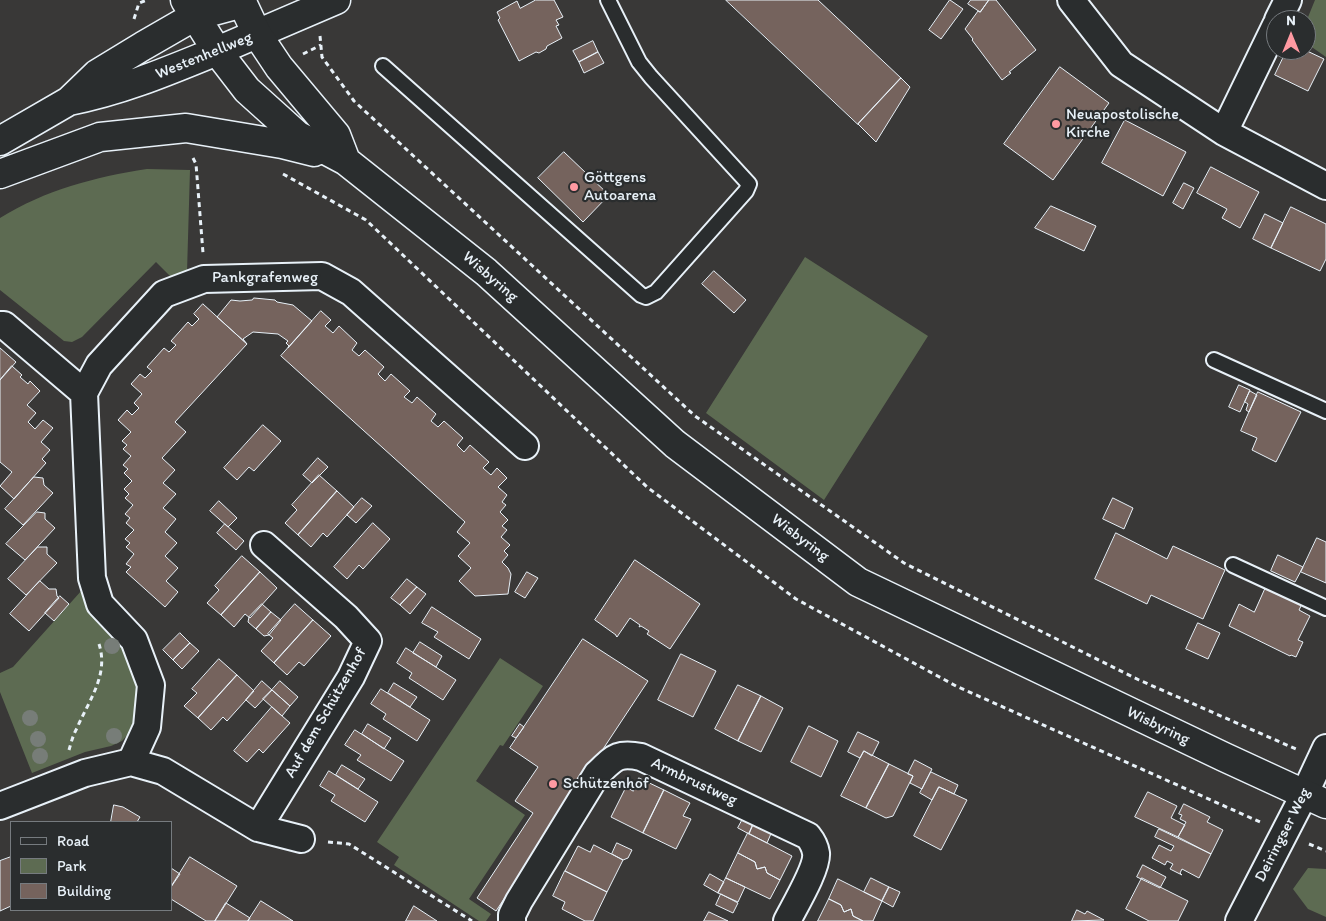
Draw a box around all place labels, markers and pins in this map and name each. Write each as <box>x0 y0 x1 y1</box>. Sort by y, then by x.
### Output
place label: Neuapostolische Kirche <box>1066 105 1179 143</box>
marker: Neuapostolische Kirche <box>1050 118 1062 130</box>
place label: Göttgens Autoarena <box>584 168 656 206</box>
marker: Göttgens Autoarena <box>568 181 580 193</box>
place label: Schützenhof <box>563 774 649 794</box>
marker: Schützenhof <box>547 778 559 790</box>

